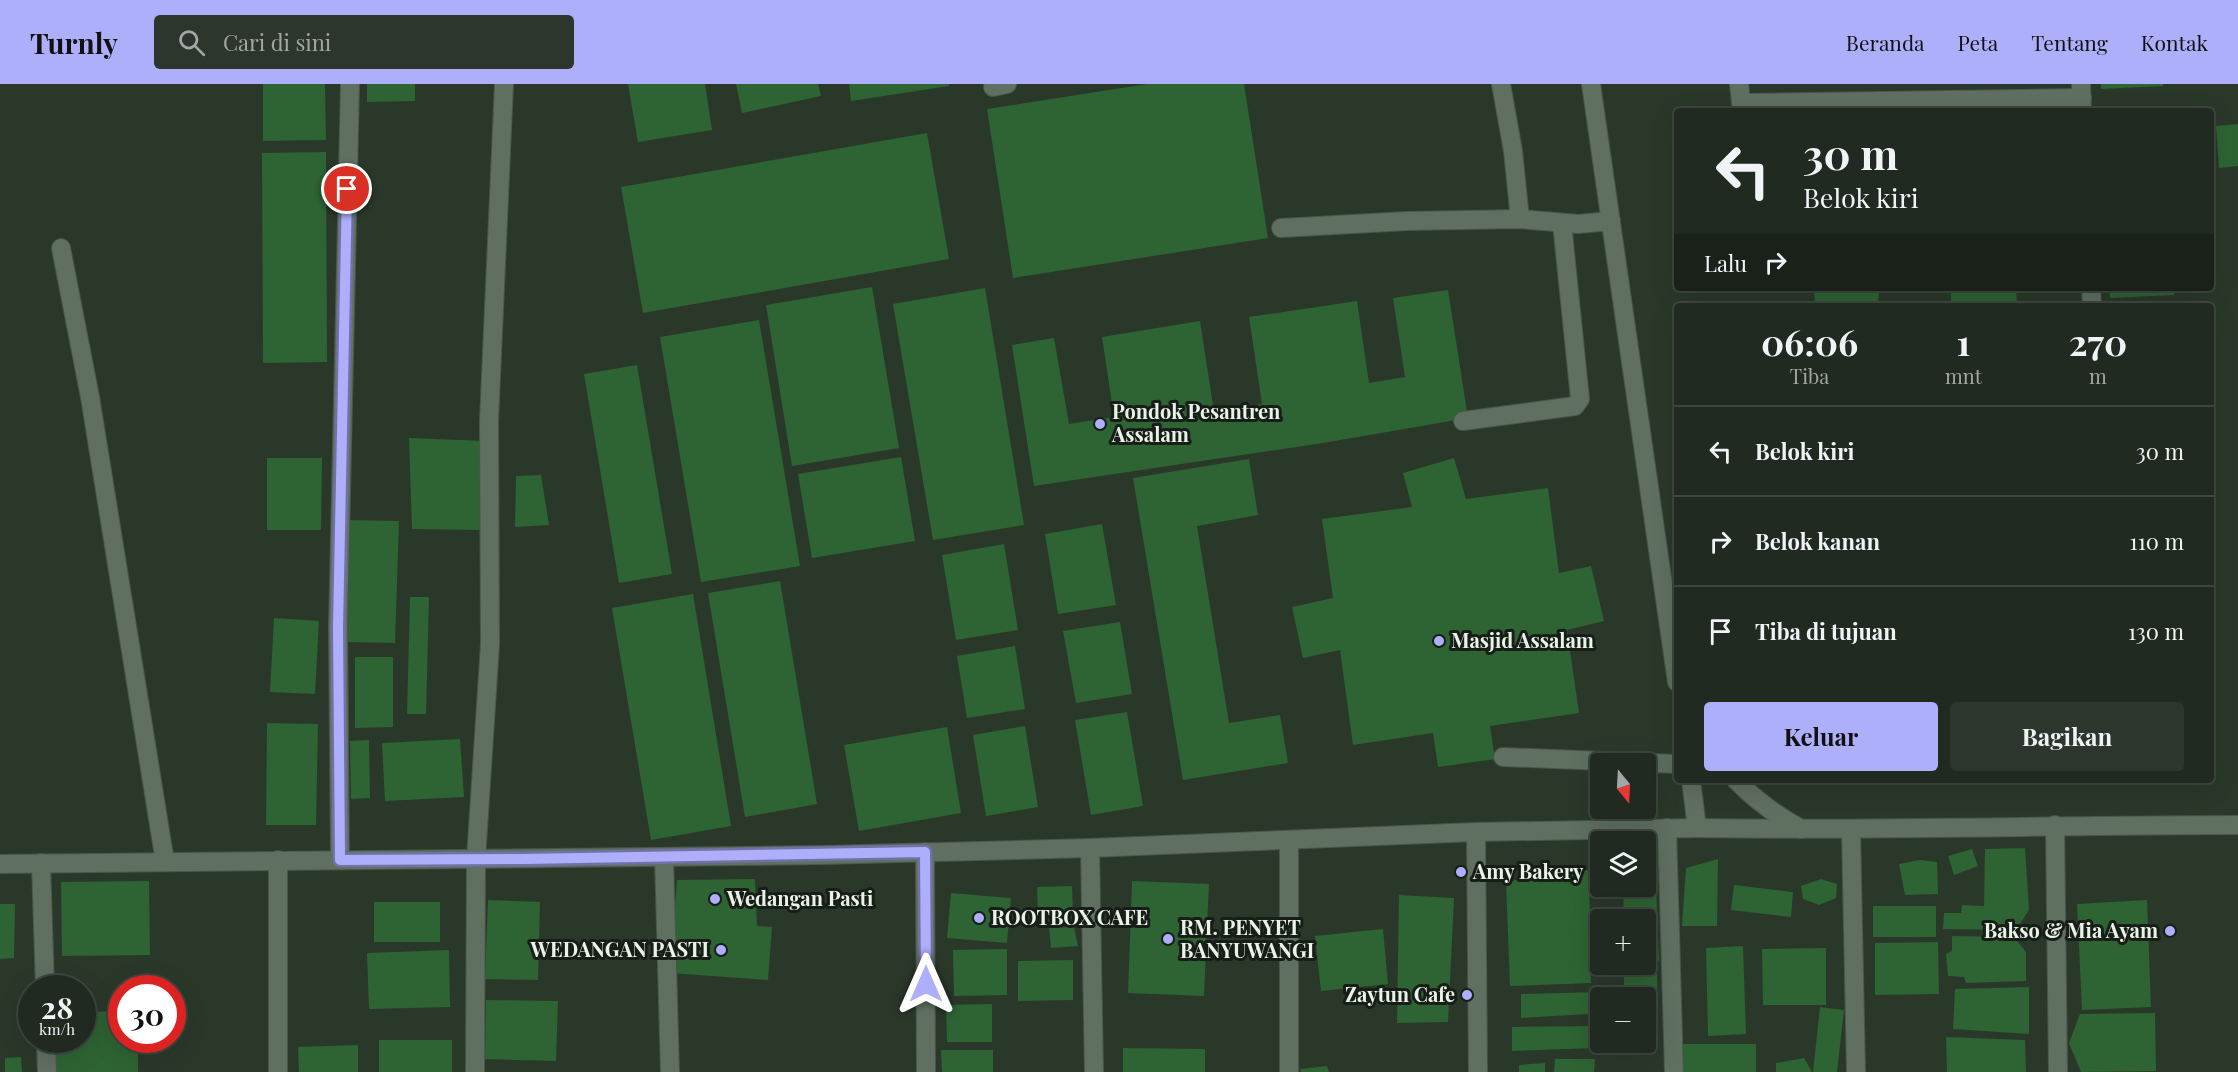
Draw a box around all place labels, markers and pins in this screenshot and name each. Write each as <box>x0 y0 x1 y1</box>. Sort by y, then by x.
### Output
pin <box>321 163 372 214</box>
place label: Pondok Pesantren Assalam <box>1111 397 1281 447</box>
marker: Pondok Pesantren Assalam <box>1093 417 1107 431</box>
place label: Masjid Assalam <box>1451 626 1594 653</box>
marker: Masjid Assalam <box>1432 634 1446 648</box>
place label: Amy Bakery <box>1472 857 1584 884</box>
marker: Amy Bakery <box>1454 865 1468 879</box>
place label: Wedangan Pasti <box>726 884 873 911</box>
marker: Wedangan Pasti <box>708 892 722 906</box>
place label: ROOTBOX CAFE <box>991 903 1148 930</box>
marker: ROOTBOX CAFE <box>972 911 986 925</box>
place label: RM. PENYET BANYUWANGI <box>1180 913 1314 963</box>
place label: Bakso & Mia Ayam <box>1984 916 2158 943</box>
marker: Bakso & Mia Ayam <box>2163 924 2177 938</box>
marker: RM. PENYET BANYUWANGI <box>1161 932 1175 946</box>
place label: WEDANGAN PASTI <box>530 935 709 962</box>
marker: WEDANGAN PASTI <box>714 943 728 957</box>
place label: Zaytun Cafe <box>1345 980 1455 1007</box>
marker: Zaytun Cafe <box>1460 988 1474 1002</box>

